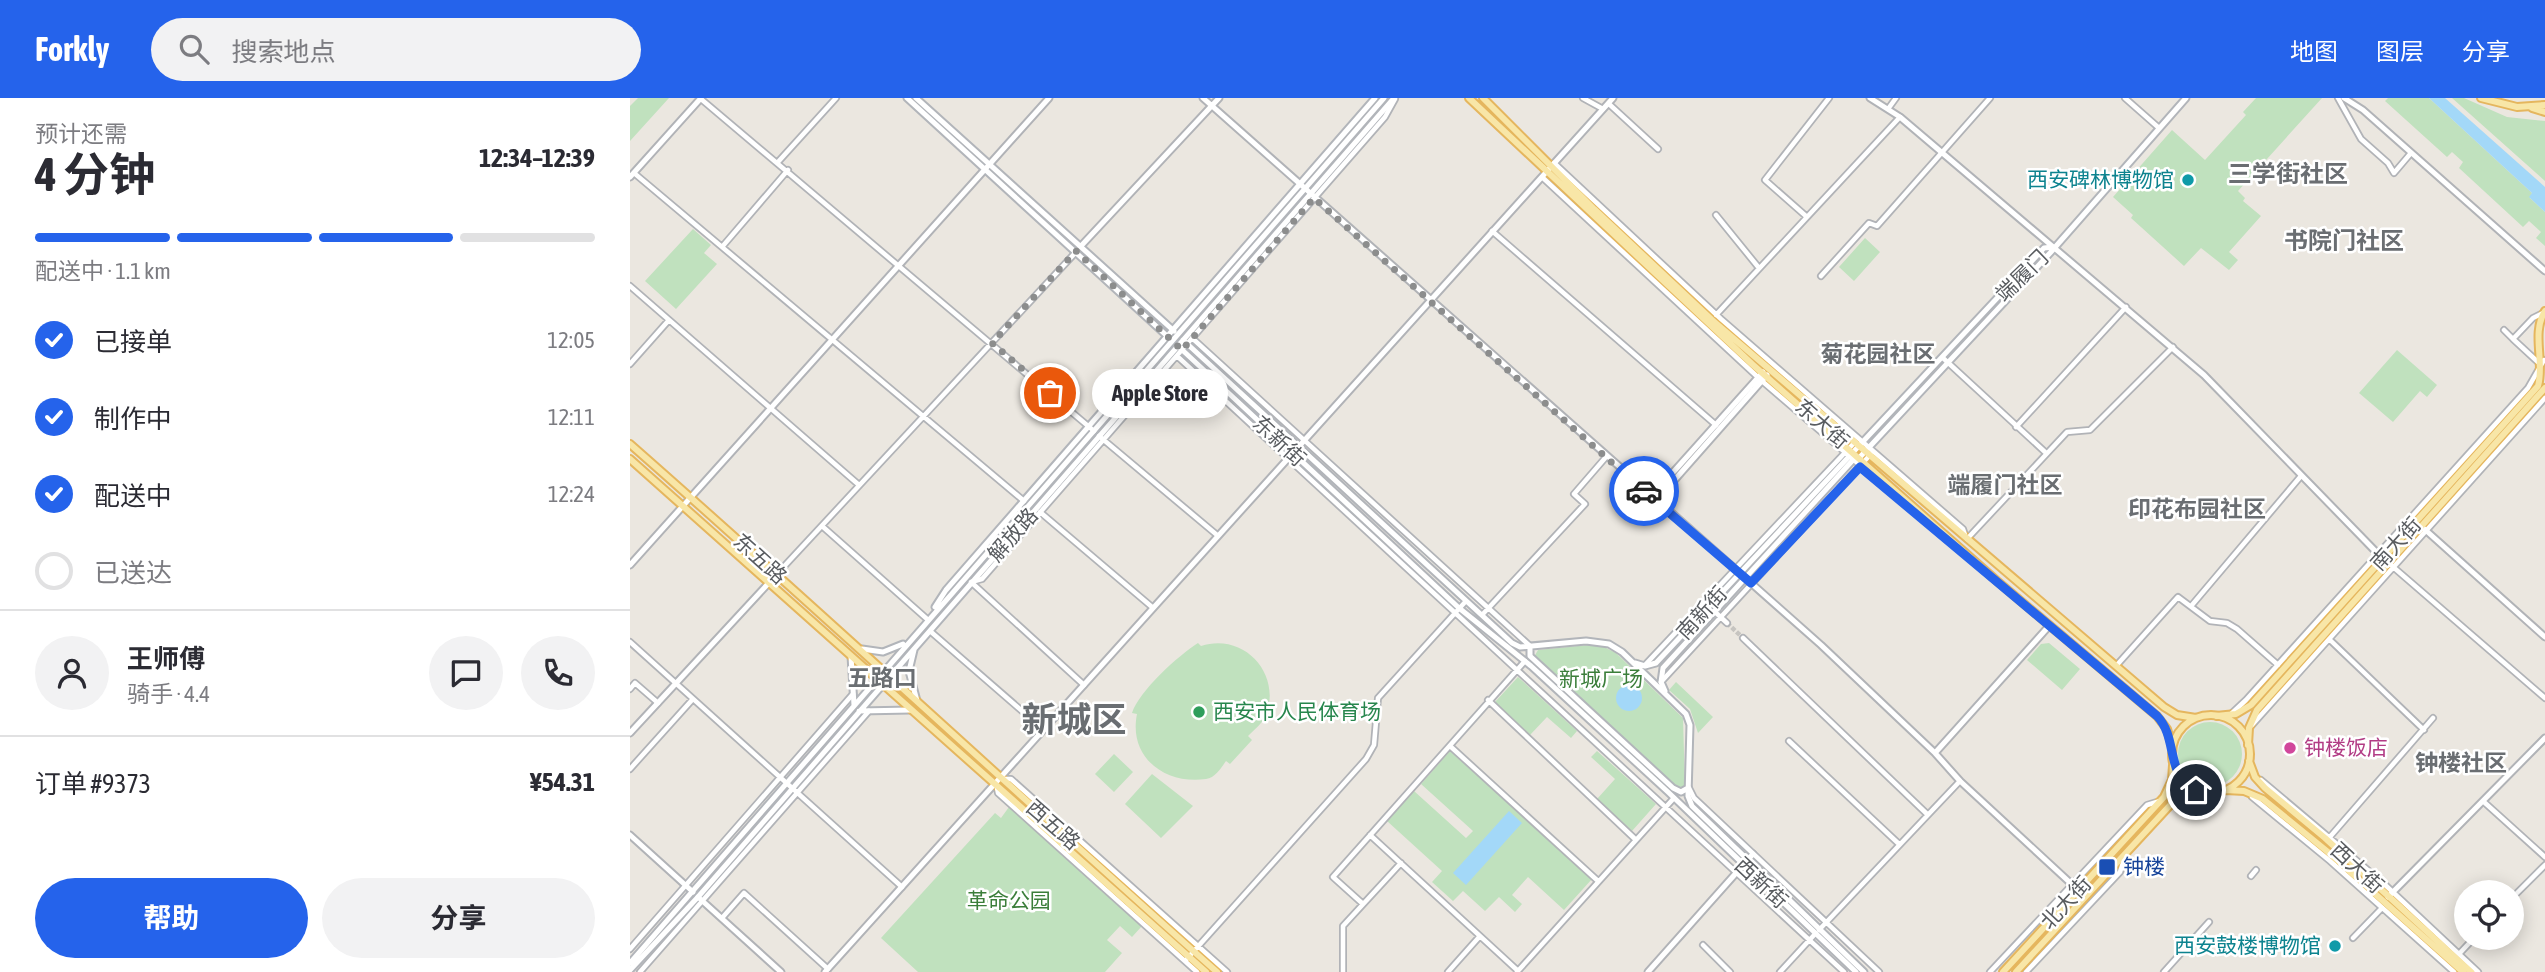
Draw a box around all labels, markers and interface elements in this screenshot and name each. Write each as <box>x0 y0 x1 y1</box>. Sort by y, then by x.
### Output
search box <box>151 18 641 81</box>
text: Forkly <box>35 30 109 68</box>
icon: search <box>175 30 213 68</box>
text: 搜索地点 <box>231 37 335 67</box>
text: 地图 <box>2290 38 2338 65</box>
text: 图层 <box>2376 38 2424 65</box>
text: 分享 <box>2462 38 2510 65</box>
text: 预计还需 <box>35 121 127 147</box>
text: 12:34–12:39 <box>479 143 595 173</box>
text: 4 分钟 <box>35 148 155 201</box>
district label: 三学街社区 <box>2228 160 2348 187</box>
place label: 西安碑林博物馆 <box>2027 167 2174 191</box>
marker: 西安碑林博物馆 <box>2180 172 2196 188</box>
district label: 书院门社区 <box>2284 227 2404 254</box>
street label: 端履门 <box>1990 245 2052 306</box>
text: 配送中 · 1.1 km <box>35 258 171 284</box>
icon: check <box>35 321 73 359</box>
text: 已接单 <box>94 327 172 357</box>
text: 12:05 <box>547 327 595 353</box>
district label: 菊花园社区 <box>1821 341 1936 367</box>
pin <box>1020 363 1080 423</box>
callout: Apple Store <box>1092 368 1228 418</box>
icon: bag <box>1031 374 1069 412</box>
text: Apple Store <box>1112 380 1208 406</box>
street label: 东大街 <box>1791 394 1854 453</box>
icon: check <box>35 398 73 436</box>
text: 制作中 <box>94 404 172 434</box>
text: 12:11 <box>548 404 595 430</box>
street label: 东新街 <box>1248 410 1311 471</box>
courier <box>1609 456 1679 526</box>
icon: car <box>1625 472 1663 510</box>
district label: 端履门社区 <box>1948 472 2063 498</box>
icon: check <box>35 475 73 513</box>
text: 配送中 <box>94 481 172 511</box>
text: 12:24 <box>548 481 595 507</box>
district label: 印花布园社区 <box>2128 496 2266 522</box>
street label: 解放路 <box>983 503 1042 566</box>
street label: 南大街 <box>2365 512 2425 575</box>
street label: 东五路 <box>729 528 792 588</box>
text: 已送达 <box>94 558 172 588</box>
street label: 南新街 <box>1671 581 1731 644</box>
button: person <box>35 636 109 710</box>
button: chat <box>429 636 503 710</box>
button: phone <box>521 636 595 710</box>
text: 王师傅 <box>127 644 205 674</box>
district label: 五路口 <box>848 665 917 691</box>
park label: 新城广场 <box>1559 666 1643 690</box>
text: 骑手 · 4.4 <box>127 681 210 707</box>
district label: 新城区 <box>1021 699 1127 739</box>
place label: 西安市人民体育场 <box>1213 699 1381 723</box>
marker: 西安市人民体育场 <box>1191 704 1207 720</box>
place label: 钟楼饭店 <box>2304 735 2388 759</box>
marker: 钟楼饭店 <box>2282 740 2298 756</box>
district label: 钟楼社区 <box>2415 750 2507 776</box>
pin <box>2166 760 2226 820</box>
text: ¥54.31 <box>530 767 595 797</box>
text: 订单 #9373 <box>35 769 151 799</box>
icon: home <box>2177 771 2215 809</box>
street label: 西五路 <box>1022 795 1085 854</box>
street label: 西大街 <box>2326 837 2389 898</box>
street label: 西新街 <box>1730 852 1793 913</box>
place label: 钟楼 <box>2123 854 2165 878</box>
marker: 钟楼 <box>2097 857 2117 877</box>
street label: 北大街 <box>2035 871 2096 934</box>
button: 帮助 <box>35 878 308 958</box>
button: 分享 <box>322 878 595 958</box>
map controls <box>2454 880 2524 950</box>
button: locate <box>2454 880 2524 950</box>
park label: 革命公园 <box>967 888 1051 912</box>
place label: 西安鼓楼博物馆 <box>2174 933 2321 957</box>
marker: 西安鼓楼博物馆 <box>2327 938 2343 954</box>

